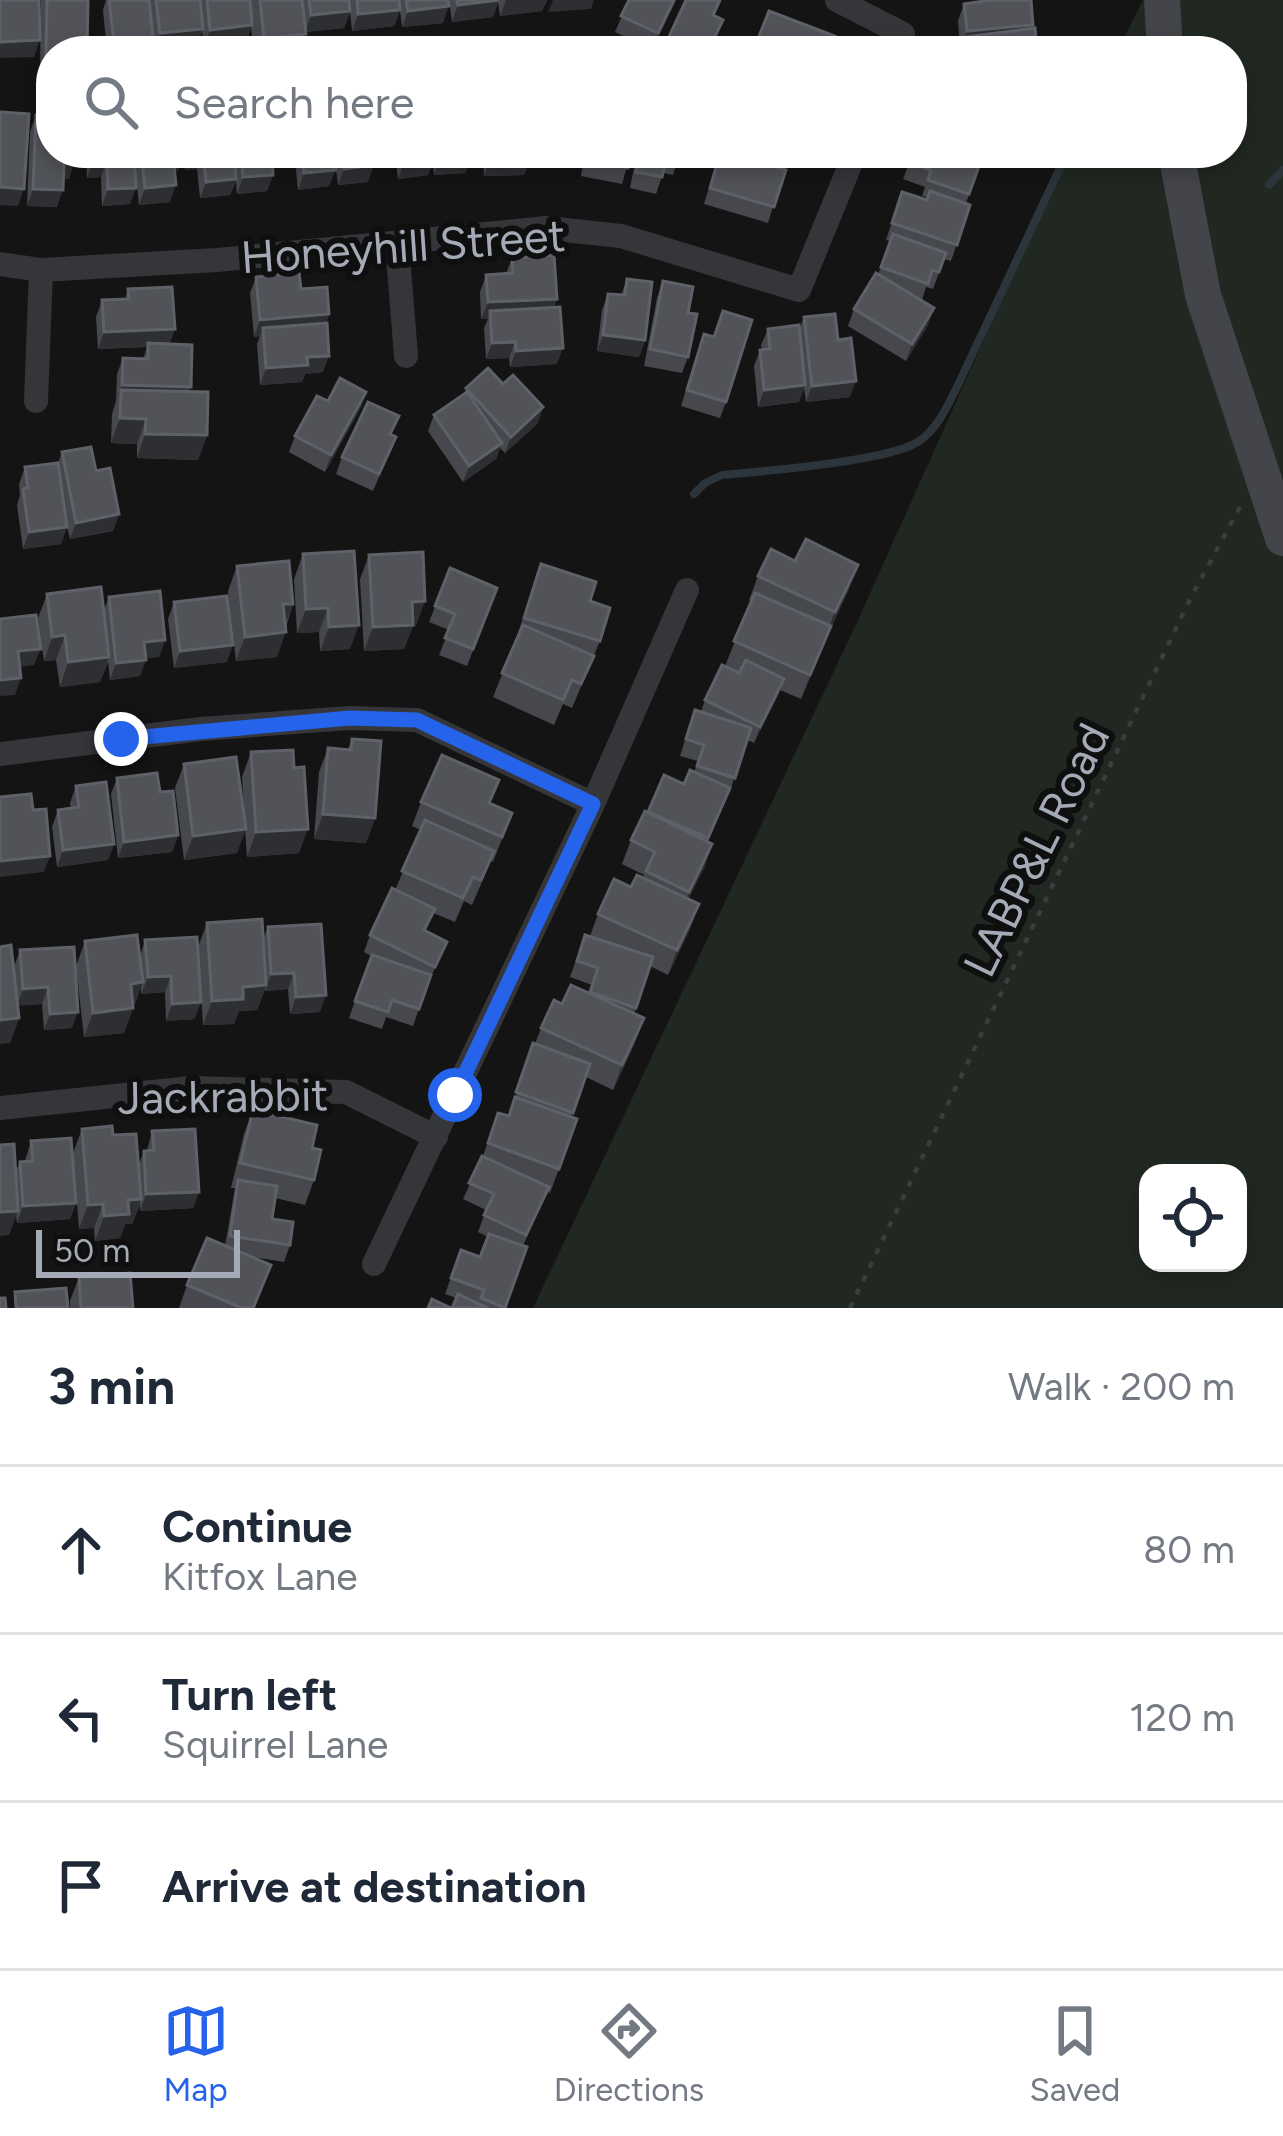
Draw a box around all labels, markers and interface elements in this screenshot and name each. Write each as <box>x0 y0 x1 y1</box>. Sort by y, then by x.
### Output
search box <box>36 36 1247 168</box>
icon: search <box>78 69 144 135</box>
text: Search here <box>174 75 414 129</box>
street label: Honeyhill Street <box>239 208 567 284</box>
route end <box>94 712 148 766</box>
street label: LABP&L Road <box>952 715 1120 985</box>
street label: Jackrabbit <box>117 1067 329 1125</box>
route start <box>428 1068 482 1122</box>
map controls <box>1139 1164 1247 1272</box>
button: locate <box>1139 1164 1247 1272</box>
scale bar <box>36 1224 240 1277</box>
text: 50 m <box>54 1231 130 1270</box>
text: 3 min <box>48 1356 175 1417</box>
text: Walk · 200 m <box>1008 1363 1235 1410</box>
text: Continue <box>162 1499 352 1553</box>
icon: ahead <box>48 1517 114 1583</box>
text: 80 m <box>1143 1526 1235 1573</box>
text: Kitfox Lane <box>162 1553 358 1600</box>
text: Turn left <box>162 1667 337 1721</box>
icon: left <box>48 1685 114 1751</box>
text: 120 m <box>1129 1694 1235 1741</box>
text: Squirrel Lane <box>162 1721 388 1768</box>
icon: arrive <box>48 1853 114 1919</box>
text: Arrive at destination <box>162 1859 586 1913</box>
tab: Map <box>163 1998 229 2109</box>
tab: Directions <box>554 1998 704 2109</box>
tab: Saved <box>1029 1998 1120 2109</box>

